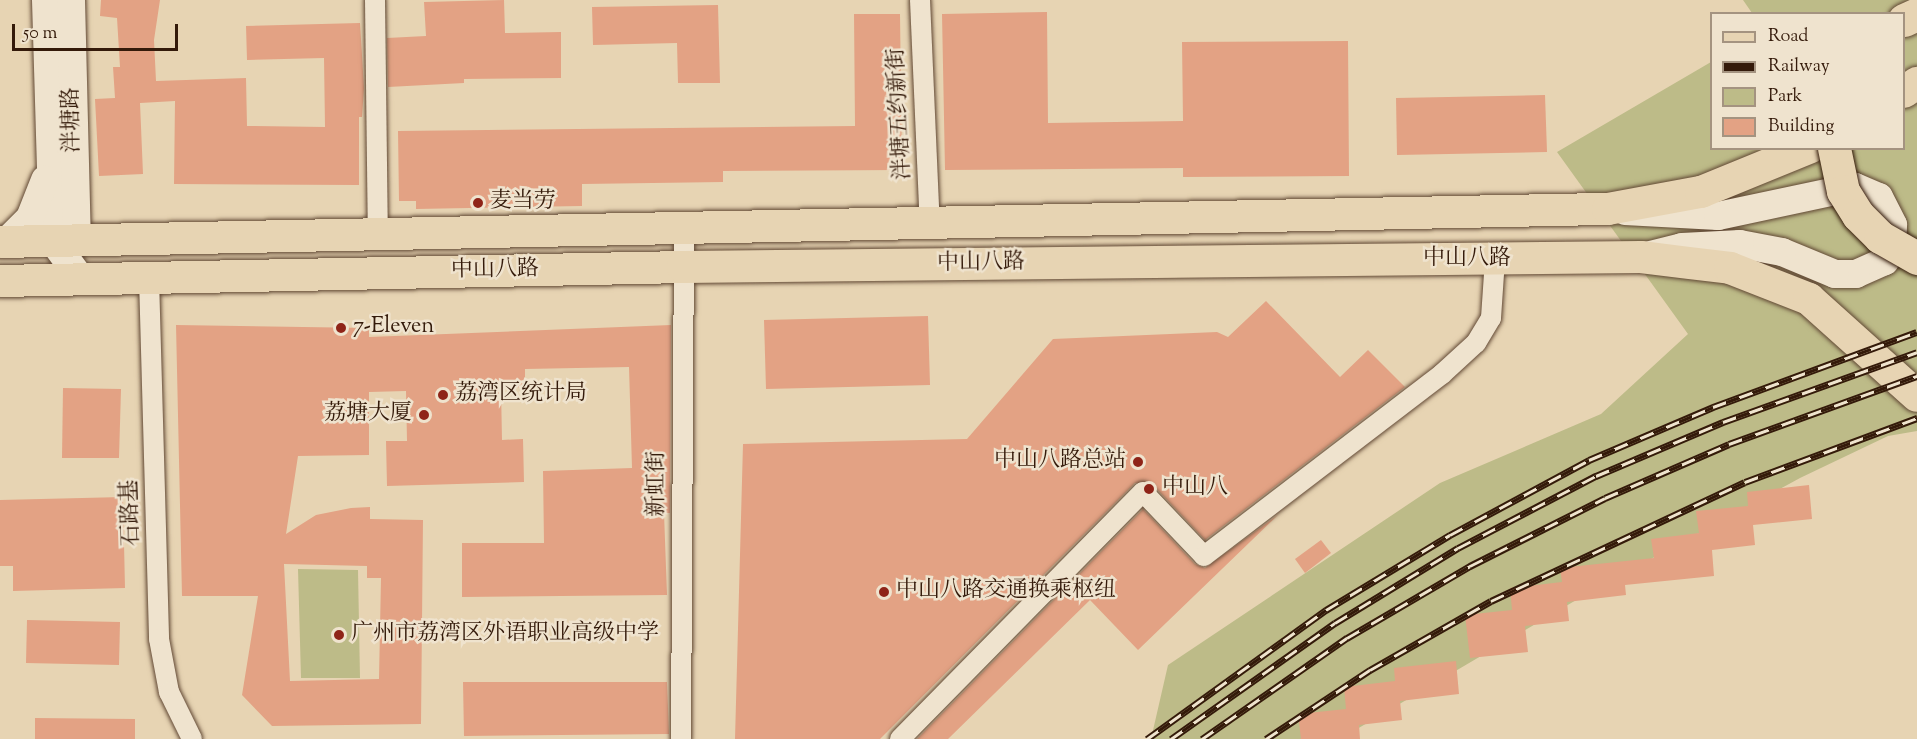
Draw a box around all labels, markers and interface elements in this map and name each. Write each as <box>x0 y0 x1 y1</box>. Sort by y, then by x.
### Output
scale bar <box>15 12 182 50</box>
legend <box>1710 12 1905 150</box>
text: 50 m <box>23 21 57 47</box>
text: Road <box>1768 24 1808 50</box>
street label: 泮塘五约新街 <box>884 47 918 181</box>
text: Railway <box>1768 54 1830 80</box>
text: Park <box>1768 84 1802 110</box>
street label: 泮塘路 <box>59 87 87 153</box>
text: Building <box>1768 114 1834 140</box>
place label: 麦当劳 <box>490 190 556 216</box>
marker: 麦当劳 <box>471 196 485 210</box>
street label: 中山八路 <box>1423 247 1511 273</box>
street label: 中山八路 <box>937 250 1025 278</box>
street label: 中山八路 <box>451 257 539 285</box>
place label: 7-Eleven <box>353 315 434 341</box>
marker: 7-Eleven <box>334 321 348 335</box>
place label: 荔湾区统计局 <box>455 382 587 408</box>
marker: 荔湾区统计局 <box>436 388 450 402</box>
place label: 荔塘大厦 <box>324 402 412 428</box>
marker: 荔塘大厦 <box>417 408 431 422</box>
place label: 中山八路总站 <box>994 449 1126 475</box>
street label: 新虹街 <box>645 451 671 517</box>
marker: 中山八路总站 <box>1131 455 1145 469</box>
place label: 中山八 <box>1162 476 1228 502</box>
street label: 石路基 <box>118 480 146 546</box>
marker: 中山八 <box>1140 480 1158 498</box>
place label: 中山八路交通换乘枢纽 <box>896 579 1116 605</box>
marker: 中山八路交通换乘枢纽 <box>877 585 891 599</box>
place label: 广州市荔湾区外语职业高级中学 <box>351 622 659 648</box>
marker: 广州市荔湾区外语职业高级中学 <box>332 628 346 642</box>

